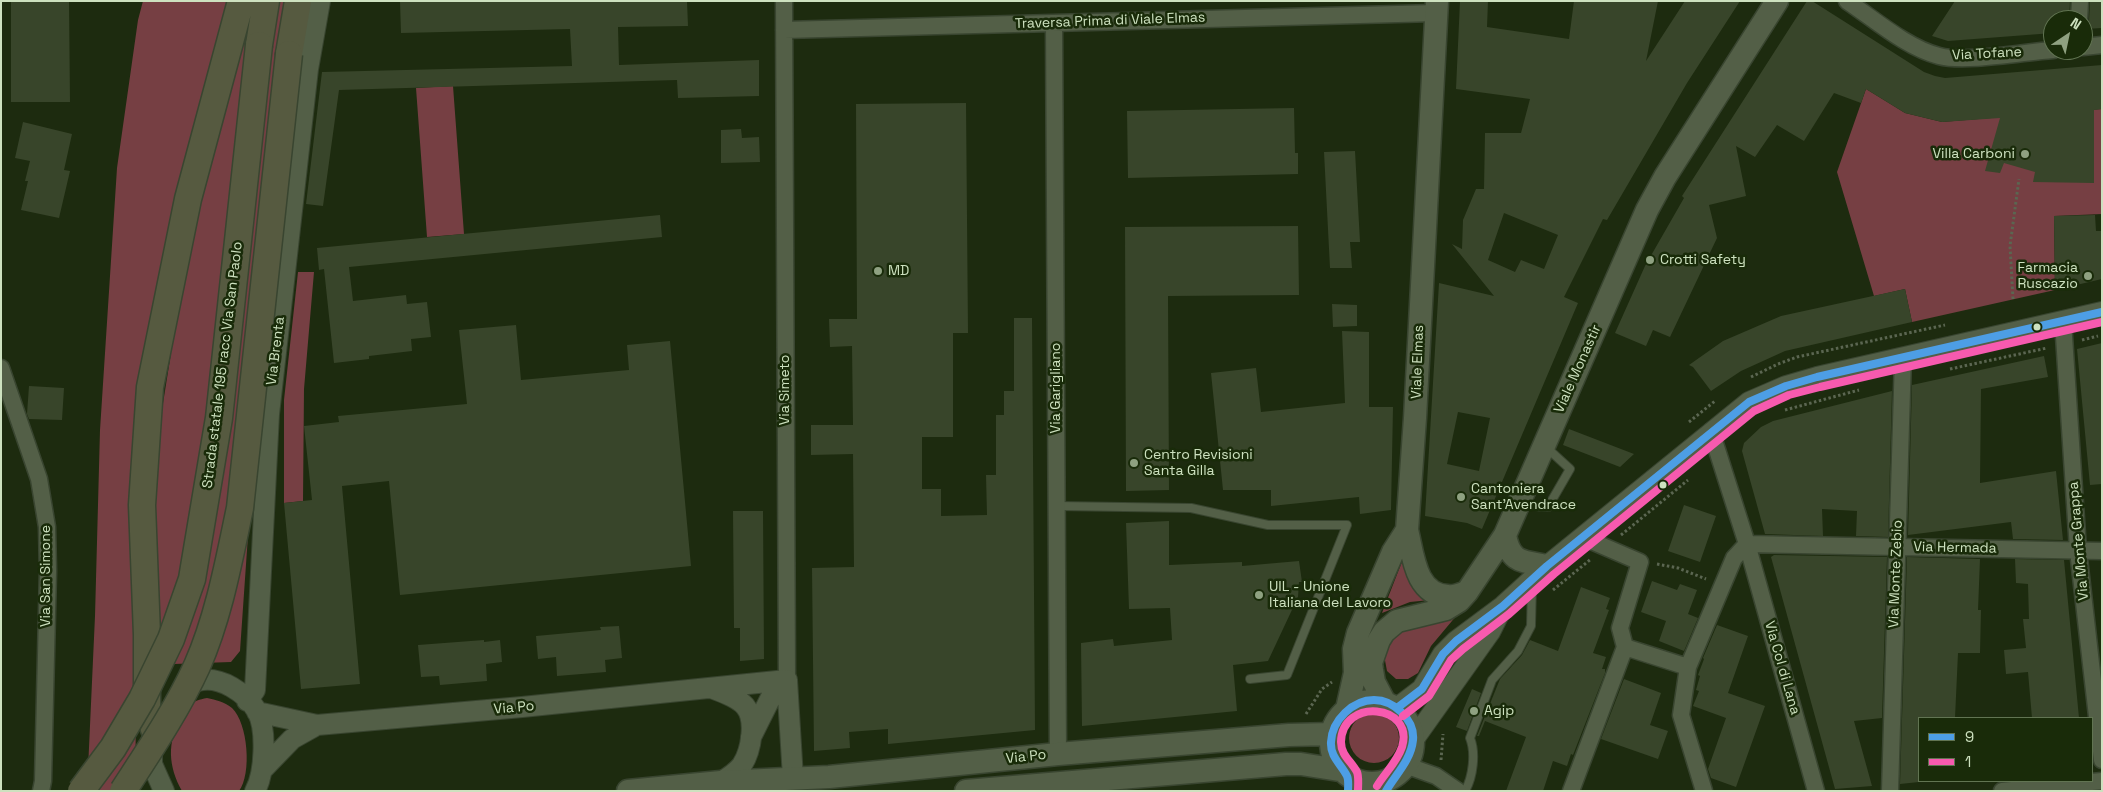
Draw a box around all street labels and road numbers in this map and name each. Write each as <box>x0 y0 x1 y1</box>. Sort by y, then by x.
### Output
street label: Traversa Prima di Viale Elmas <box>1014 9 1206 33</box>
street label: Via Tofane <box>1952 44 2022 64</box>
street label: Strada statale 195 racc Via San Paolo <box>200 241 246 489</box>
street label: Via Brenta <box>263 316 289 386</box>
street label: Viale Monastir <box>1551 322 1605 416</box>
street label: Viale Elmas <box>1408 325 1428 399</box>
street label: Via Garigliano <box>1048 343 1064 433</box>
street label: Via Simeto <box>777 355 793 425</box>
street label: Via Monte Grappa <box>2065 481 2093 601</box>
street label: Via Monte Zebio <box>1886 520 1906 628</box>
street label: Via San Simone <box>38 525 54 627</box>
street label: Via Hermada <box>1913 539 1997 557</box>
street label: Via Col di Lana <box>1761 619 1803 717</box>
street label: Via Po <box>493 698 535 718</box>
street label: Via Po <box>1005 747 1047 767</box>

